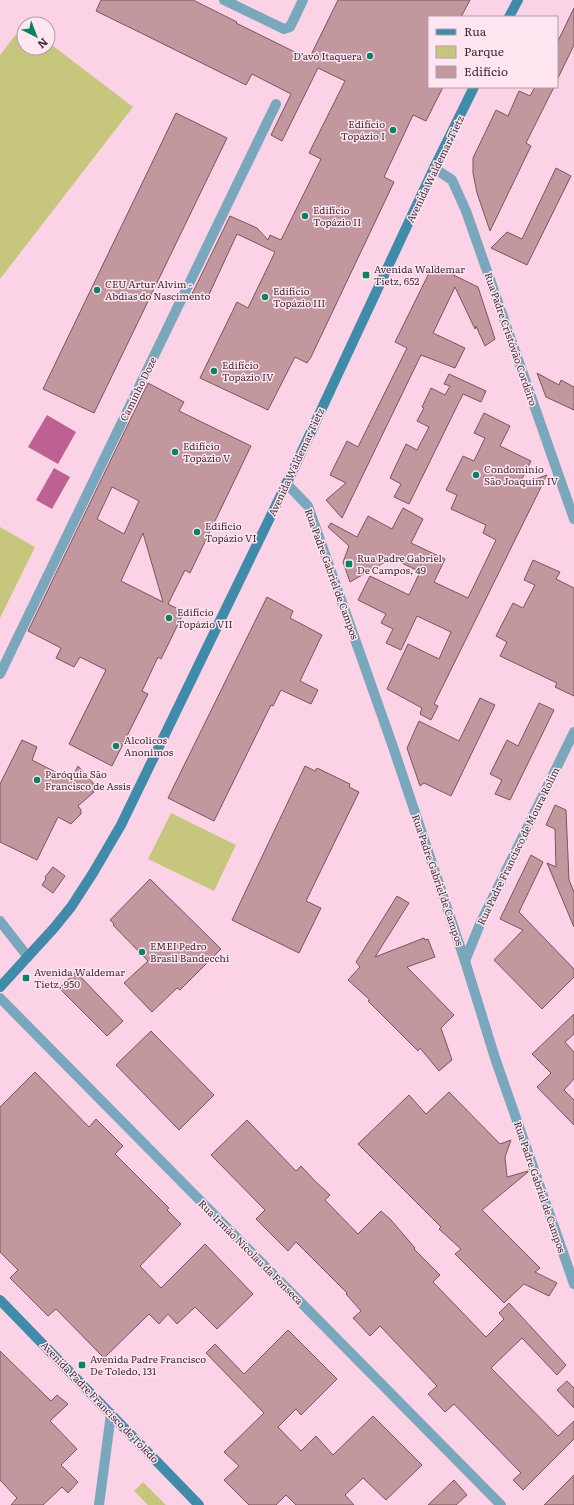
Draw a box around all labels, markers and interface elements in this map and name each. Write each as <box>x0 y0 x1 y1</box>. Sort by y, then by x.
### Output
north arrow <box>16 16 56 56</box>
legend <box>428 16 558 88</box>
text: Rua <box>464 22 487 40</box>
text: N <box>35 35 52 53</box>
text: Parque <box>464 42 504 60</box>
place label: D’avó Itaquera <box>293 48 363 63</box>
marker: D’avó Itaquera <box>365 51 375 61</box>
text: Edifício <box>464 62 508 80</box>
street label: Avenida Waldemar Tietz <box>402 113 467 225</box>
place label: Edifício Topázio I <box>341 116 385 143</box>
marker: Edifício Topázio I <box>388 125 398 135</box>
place label: Edifício Topázio II <box>313 202 361 229</box>
marker: Edifício Topázio II <box>300 211 310 221</box>
place label: Avenida Waldemar Tietz, 652 <box>374 261 465 288</box>
marker: Avenida Waldemar Tietz, 652 <box>361 270 371 280</box>
street label: Rua Padre Cristóvão Cordeiro <box>482 270 541 408</box>
place label: CEU Artur Alvim - Abdias do Nascimento <box>105 276 210 303</box>
place label: Edifício Topázio III <box>273 283 325 310</box>
marker: CEU Artur Alvim - Abdias do Nascimento <box>92 285 102 295</box>
marker: Edifício Topázio III <box>260 292 270 302</box>
street label: Caminho Doze <box>116 354 160 423</box>
place label: Edifício Topázio IV <box>222 357 274 384</box>
marker: Edifício Topázio IV <box>209 366 219 376</box>
street label: Avenida Waldemar Tietz <box>264 405 327 518</box>
place label: Edifício Topázio V <box>183 438 231 465</box>
marker: Edifício Topázio V <box>170 447 180 457</box>
place label: Condominio São Joaquim IV <box>484 461 559 488</box>
marker: Condominio São Joaquim IV <box>471 470 481 480</box>
street label: Rua Padre Gabriel de Campos <box>302 506 363 642</box>
place label: Edifício Topázio VI <box>205 518 257 545</box>
marker: Edifício Topázio VI <box>192 527 202 537</box>
place label: Rua Padre Gabriel De Campos, 49 <box>357 550 442 577</box>
marker: Rua Padre Gabriel De Campos, 49 <box>344 559 354 569</box>
place label: Edifício Topázio VII <box>177 604 233 631</box>
marker: Edifício Topázio VII <box>164 613 174 623</box>
place label: Alcolicos Anonimos <box>124 732 174 759</box>
marker: Alcolicos Anonimos <box>111 741 121 751</box>
street label: Rua Padre Francisco de Moura Rolim <box>473 764 563 927</box>
place label: Paróquia São Francisco de Assis <box>45 766 131 793</box>
marker: Paróquia São Francisco de Assis <box>32 775 42 785</box>
street label: Rua Padre Gabriel de Campos <box>409 812 468 948</box>
place label: EMEI Pedro Brasil Bandecchi <box>150 938 230 965</box>
marker: EMEI Pedro Brasil Bandecchi <box>137 947 147 957</box>
place label: Avenida Waldemar Tietz, 950 <box>34 964 125 991</box>
marker: Avenida Waldemar Tietz, 950 <box>21 973 31 983</box>
street label: Rua Padre Gabriel de Campos <box>511 1119 570 1255</box>
street label: Rua Irmão Nicolau da Fonseca <box>196 1196 308 1308</box>
street label: Avenida Padre Francisco de Toledo <box>38 1337 163 1466</box>
place label: Avenida Padre Francisco De Toledo, 131 <box>90 1351 206 1378</box>
marker: Avenida Padre Francisco De Toledo, 131 <box>77 1360 87 1370</box>

